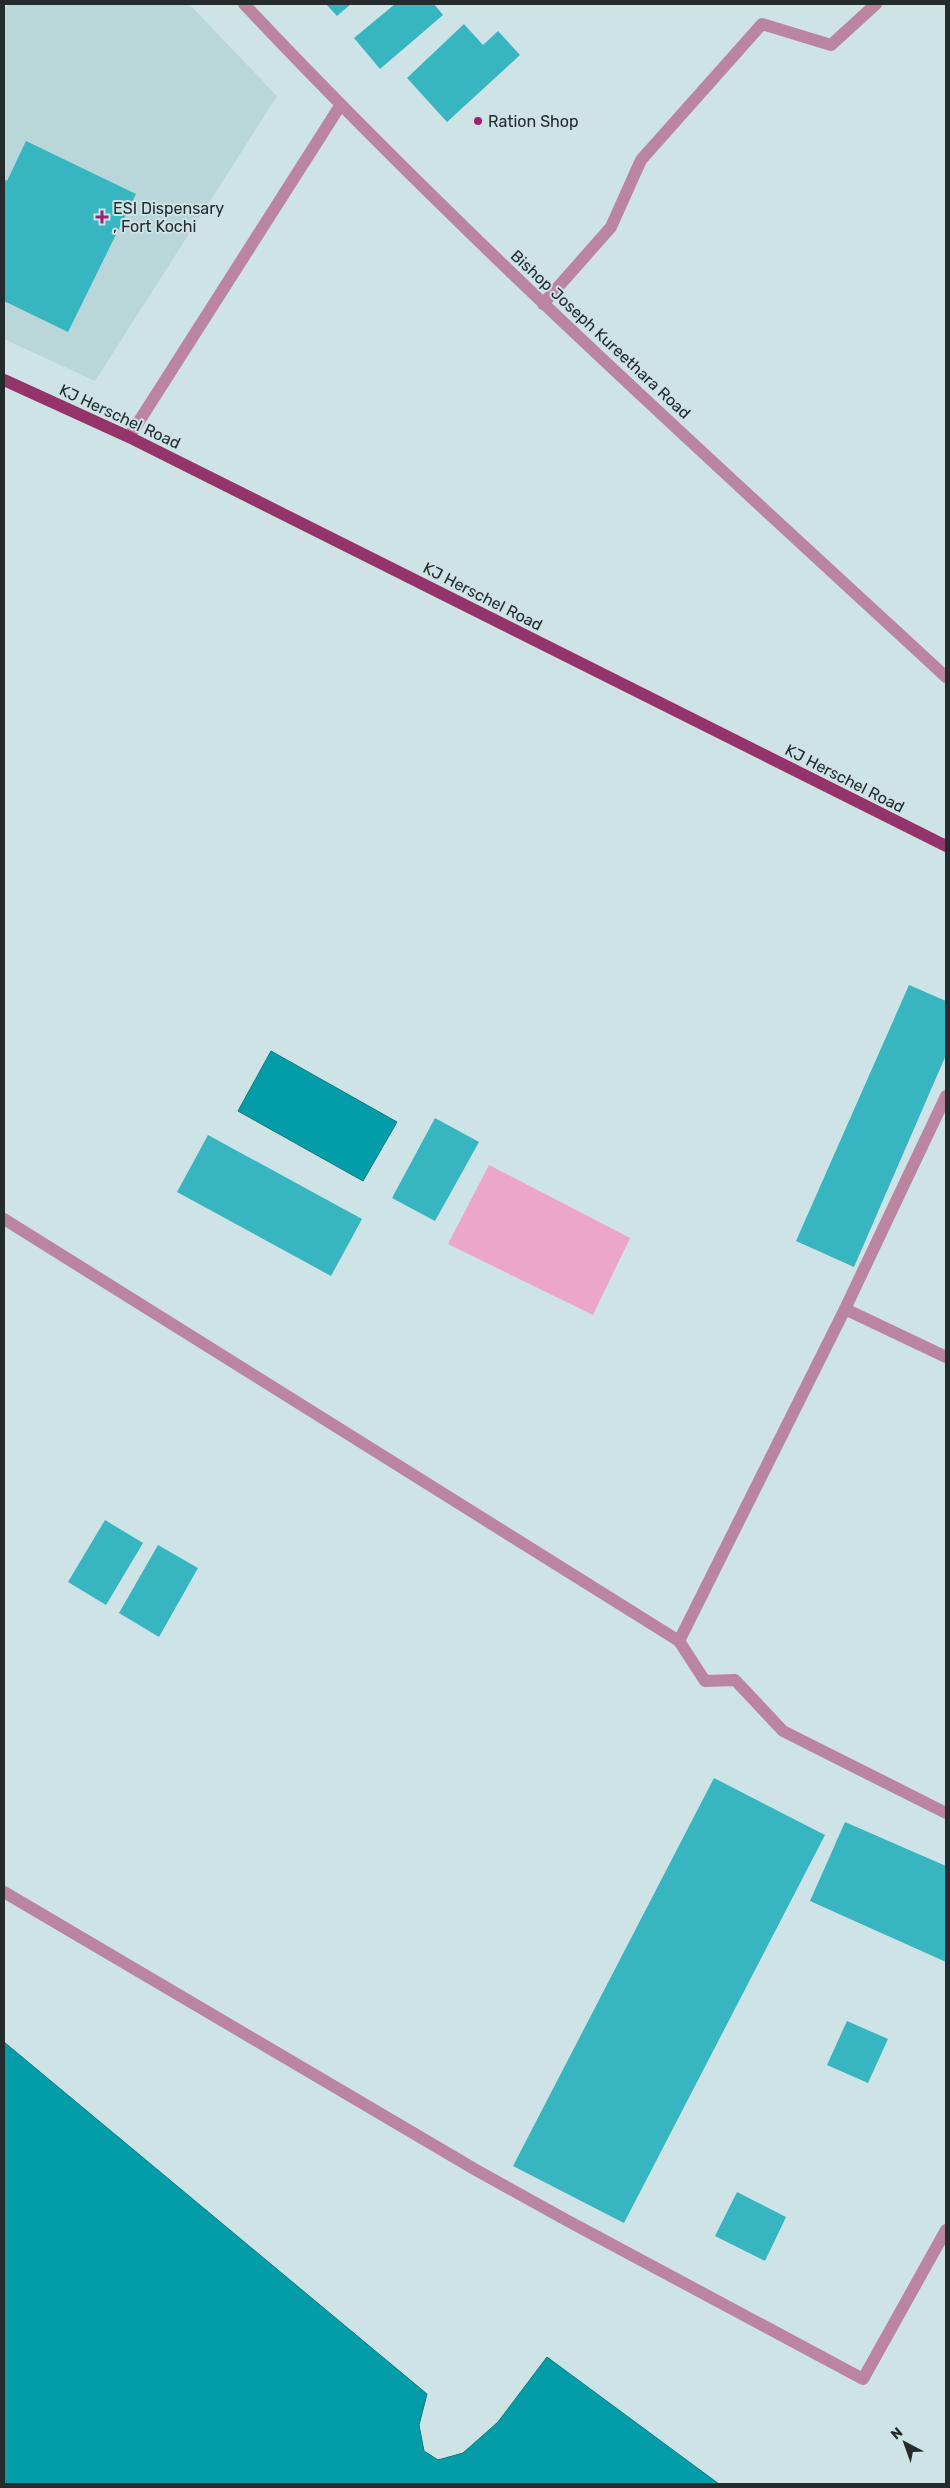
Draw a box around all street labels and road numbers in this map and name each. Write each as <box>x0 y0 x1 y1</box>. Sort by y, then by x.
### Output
street label: Bishop Joseph Kureethara Road <box>507 246 694 423</box>
street label: KJ Herschel Road <box>56 380 183 453</box>
street label: KJ Herschel Road <box>420 558 546 635</box>
street label: KJ Herschel Road <box>782 740 908 817</box>

